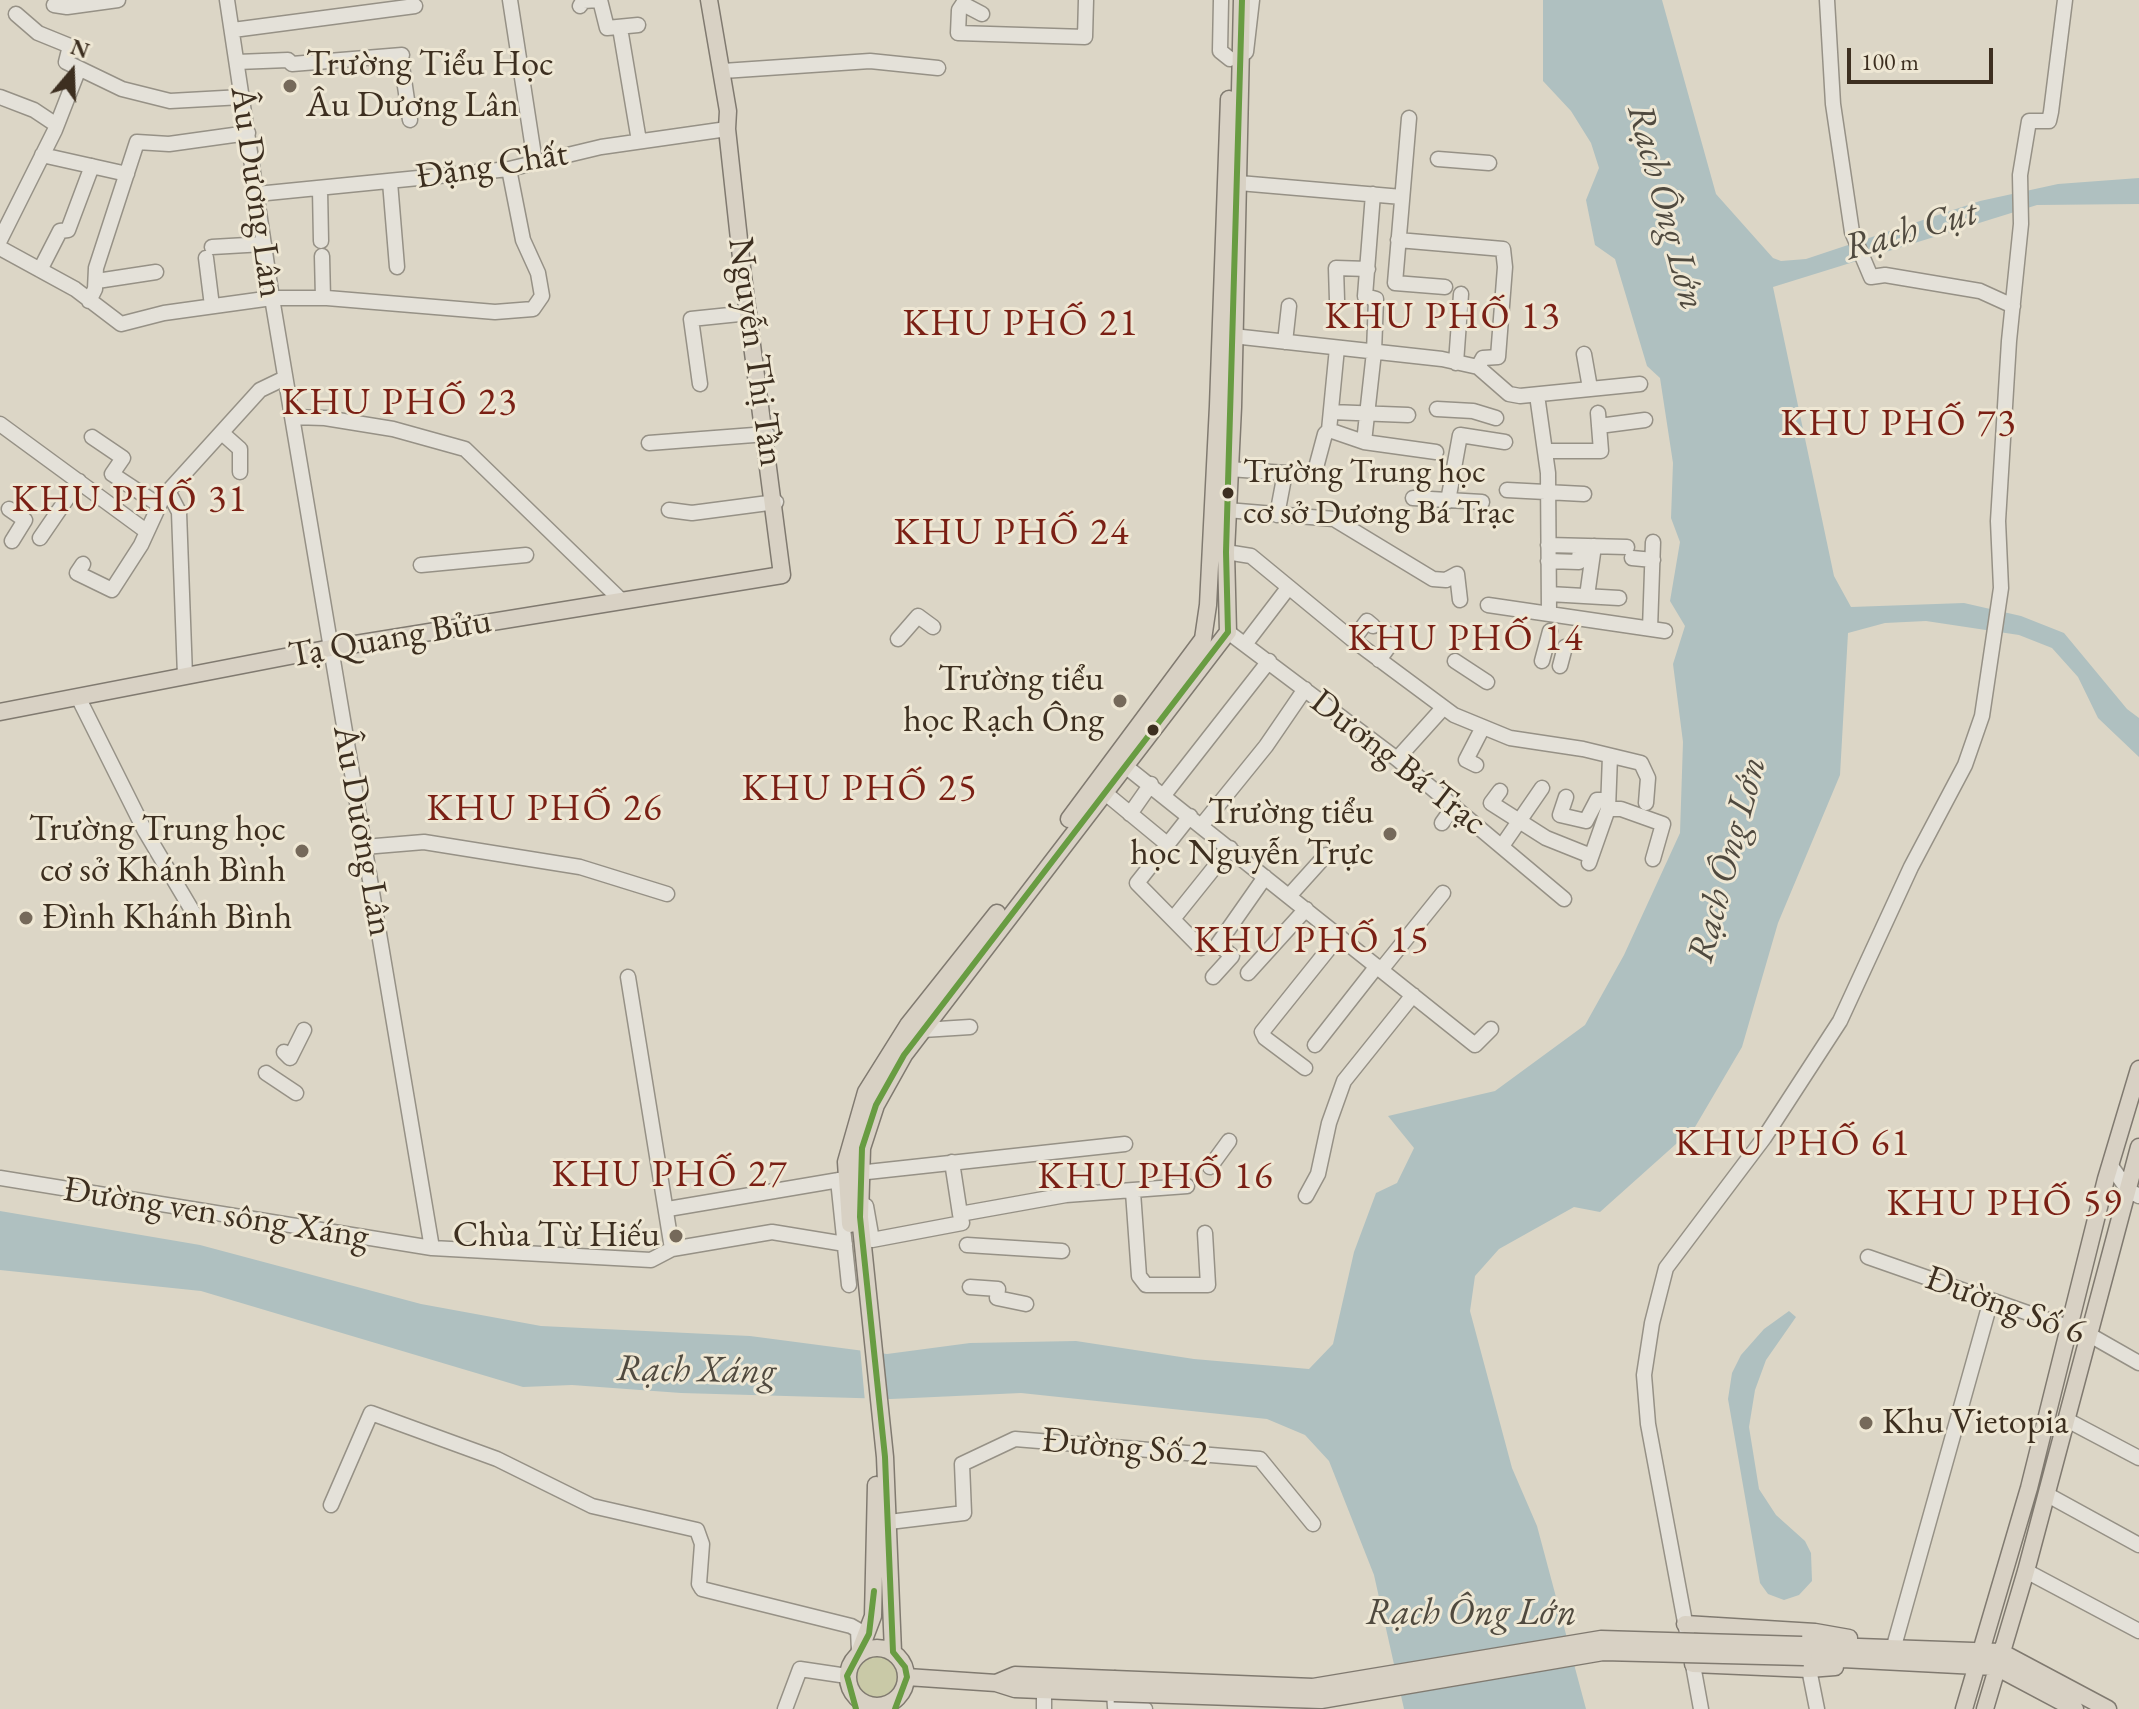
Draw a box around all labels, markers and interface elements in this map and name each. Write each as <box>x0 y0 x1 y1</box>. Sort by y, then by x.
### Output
north arrow <box>32 32 112 112</box>
text: N <box>67 32 93 65</box>
scale bar <box>1851 32 1997 82</box>
place label: Trường Tiểu Học Âu Dương Lân <box>306 43 554 128</box>
text: 100 m <box>1861 46 1919 77</box>
marker: Trường Tiểu Học Âu Dương Lân <box>281 77 299 95</box>
street label: Âu Dương Lân <box>220 84 292 300</box>
water label: Rạch Ông Lớn <box>1616 99 1714 315</box>
street label: Đặng Chất <box>413 133 571 199</box>
water label: Rạch Cụt <box>1839 190 1983 272</box>
street label: Nguyễn Thị Tần <box>718 235 792 469</box>
district label: KHU PHỐ 13 <box>1324 295 1562 341</box>
district label: KHU PHỐ 21 <box>902 302 1140 348</box>
district label: KHU PHỐ 23 <box>281 381 519 427</box>
district label: KHU PHỐ 73 <box>1780 402 2018 448</box>
place label: Trường Trung học cơ sở Dương Bá Trạc <box>1243 453 1515 532</box>
district label: KHU PHỐ 31 <box>11 478 249 524</box>
marker: Trường Trung học cơ sở Dương Bá Trạc <box>1220 485 1236 501</box>
district label: KHU PHỐ 24 <box>893 511 1131 557</box>
street label: Tạ Quang Bửu <box>285 600 495 678</box>
district label: KHU PHỐ 14 <box>1347 617 1585 663</box>
place label: Trường tiểu học Rạch Ông <box>903 658 1104 743</box>
street label: Dương Bá Trạc <box>1301 681 1495 845</box>
marker: Trường tiểu học Rạch Ông <box>1111 692 1129 710</box>
street label: Âu Dương Lân <box>322 722 402 940</box>
unlabelled marker <box>1145 722 1161 738</box>
water label: Rạch Ông Lớn <box>1679 752 1777 968</box>
district label: KHU PHỐ 25 <box>741 767 979 813</box>
district label: KHU PHỐ 26 <box>426 787 664 833</box>
place label: Trường tiểu học Nguyễn Trực <box>1130 791 1374 876</box>
place label: Trường Trung học cơ sở Khánh Bình <box>29 808 286 893</box>
marker: Trường tiểu học Nguyễn Trực <box>1381 825 1399 843</box>
marker: Trường Trung học cơ sở Khánh Bình <box>293 842 311 860</box>
place label: Đình Khánh Bình <box>42 896 292 940</box>
marker: Đình Khánh Bình <box>17 909 35 927</box>
district label: KHU PHỐ 15 <box>1193 919 1431 965</box>
district label: KHU PHỐ 61 <box>1674 1122 1912 1168</box>
district label: KHU PHỐ 27 <box>551 1153 789 1199</box>
district label: KHU PHỐ 16 <box>1037 1155 1275 1201</box>
street label: Đường ven sông Xáng <box>60 1169 372 1259</box>
district label: KHU PHỐ 59 <box>1886 1182 2124 1228</box>
place label: Chùa Từ Hiếu <box>453 1214 660 1258</box>
marker: Chùa Từ Hiếu <box>667 1227 685 1245</box>
street label: Đường Số 6 <box>1919 1257 2091 1355</box>
water label: Rạch Xáng <box>616 1347 776 1395</box>
place label: Khu Vietopia <box>1882 1401 2069 1445</box>
marker: Khu Vietopia <box>1857 1414 1875 1432</box>
street label: Đường Số 2 <box>1040 1419 1210 1477</box>
water label: Rạch Ông Lớn <box>1365 1591 1577 1637</box>

